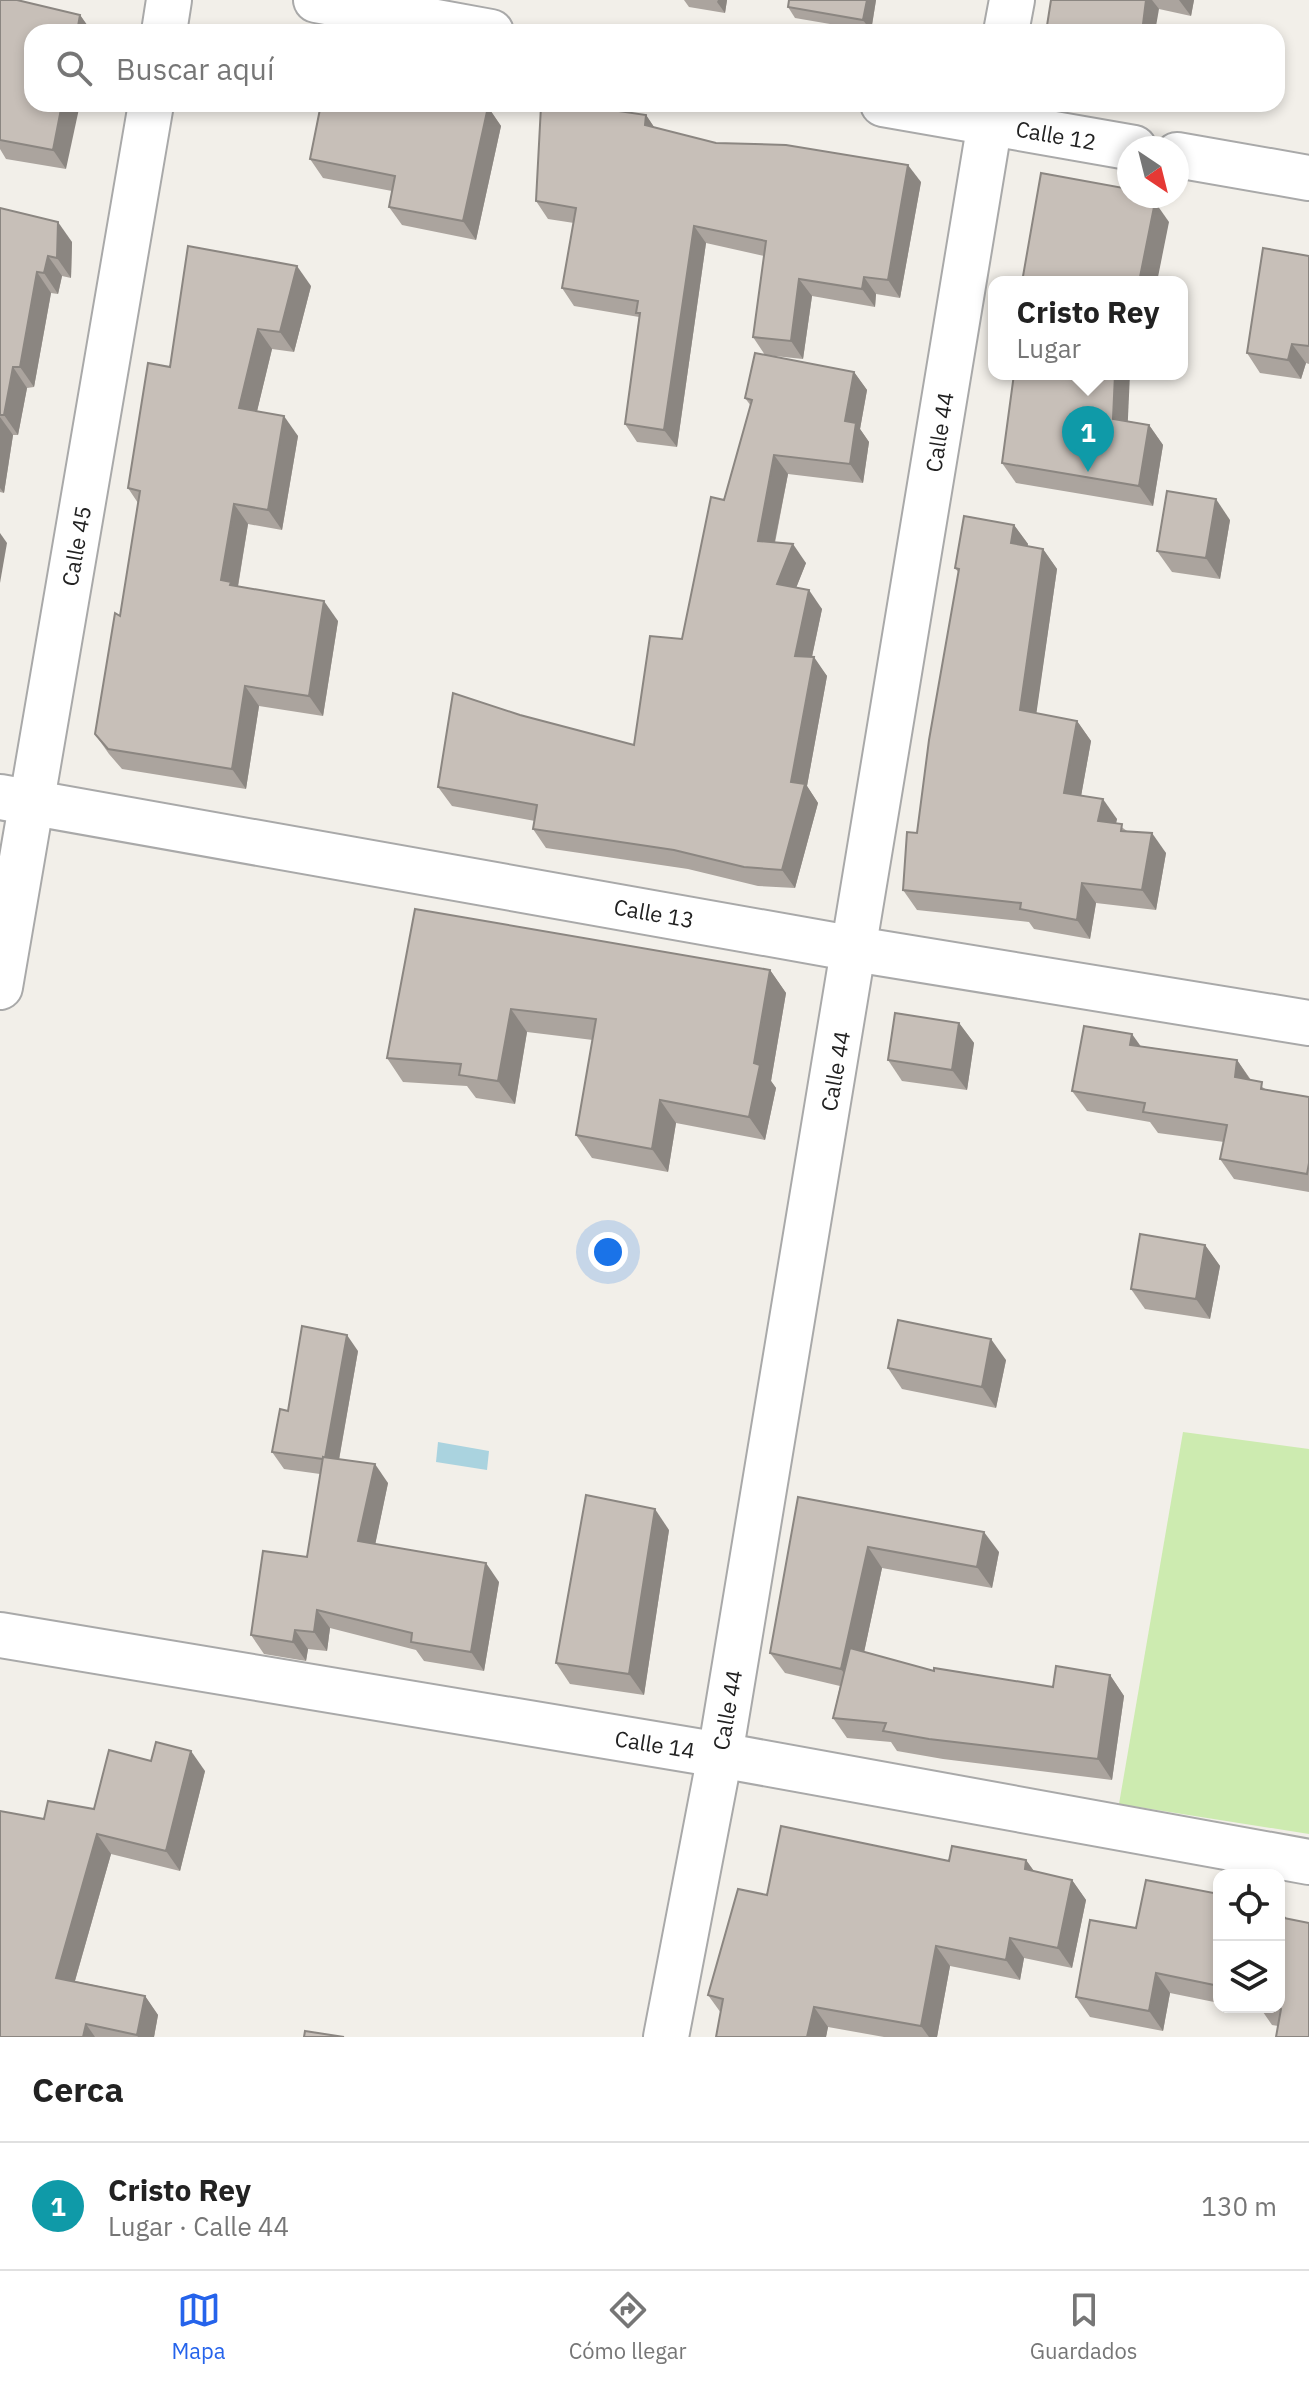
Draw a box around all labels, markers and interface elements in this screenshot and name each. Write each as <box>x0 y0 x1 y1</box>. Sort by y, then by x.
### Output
search box <box>24 24 1285 112</box>
icon: search <box>52 46 96 90</box>
text: Buscar aquí <box>116 49 274 88</box>
street label: Calle 12 <box>1014 114 1098 156</box>
north arrow <box>1117 136 1189 208</box>
popup <box>988 276 1188 380</box>
text: Cristo Rey <box>1017 292 1159 331</box>
text: Lugar <box>1017 331 1081 365</box>
street label: Calle 44 <box>918 390 960 474</box>
pin: 1 <box>1062 406 1114 472</box>
street label: Calle 45 <box>55 504 97 588</box>
street label: Calle 13 <box>612 892 696 934</box>
street label: Calle 44 <box>814 1029 856 1113</box>
your location <box>588 1232 628 1272</box>
street label: Calle 44 <box>706 1668 748 1752</box>
street label: Calle 14 <box>613 1723 697 1765</box>
map controls <box>1213 1869 1285 2013</box>
button: locate <box>1213 1869 1285 1941</box>
button: layers <box>1213 1941 1285 2013</box>
text: Cerca <box>32 2067 124 2111</box>
text: Cristo Rey <box>108 2170 251 2209</box>
text: 1 <box>50 2189 66 2223</box>
text: 130 m <box>1201 2189 1277 2223</box>
text: Lugar · Calle 44 <box>108 2209 289 2243</box>
tab: Mapa <box>172 2288 226 2365</box>
tab: Cómo llegar <box>569 2288 687 2365</box>
tab: Guardados <box>1030 2288 1137 2365</box>

